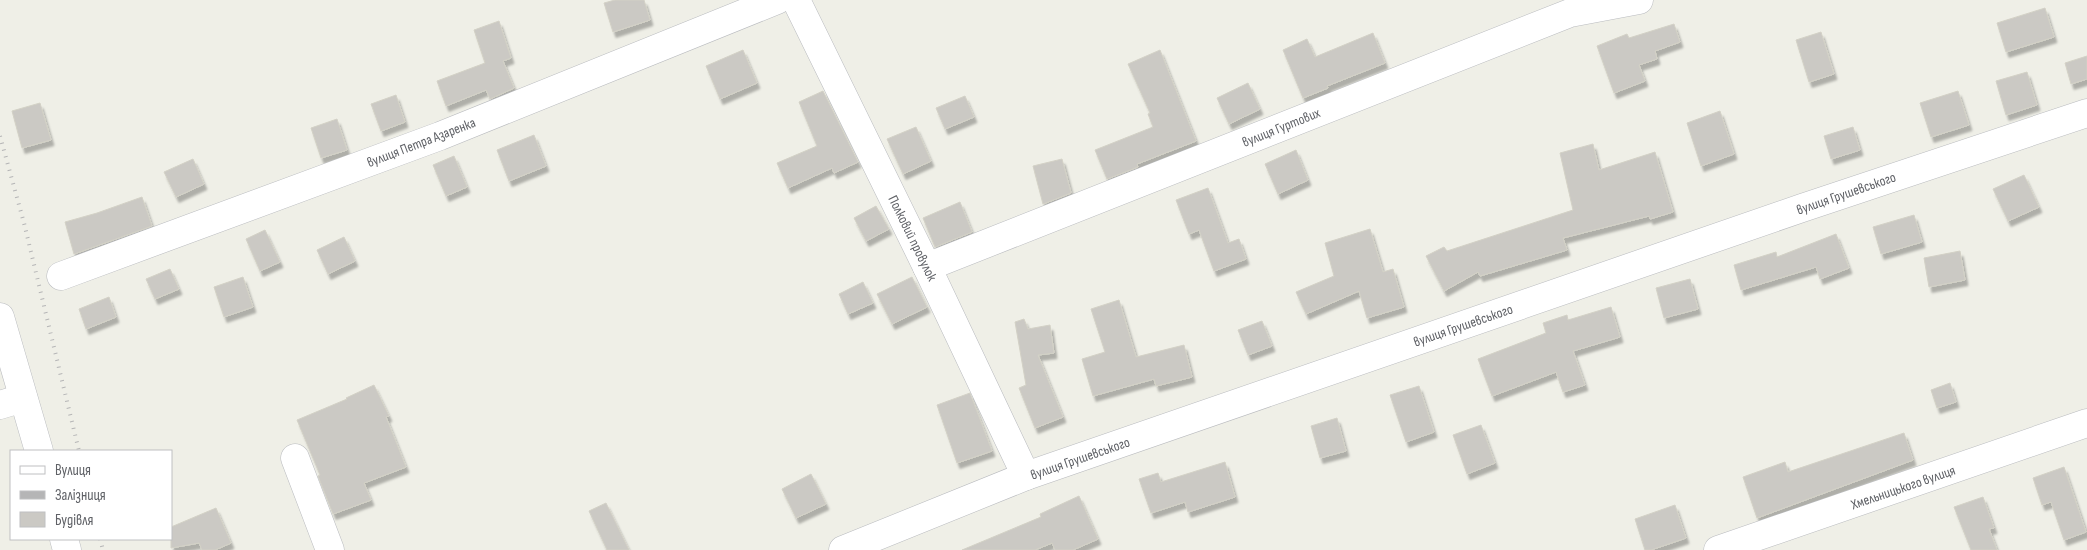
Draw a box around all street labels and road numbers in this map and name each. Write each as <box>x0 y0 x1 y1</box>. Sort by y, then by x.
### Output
street label: вулиця Гуртових <box>1240 104 1323 151</box>
street label: вулиця Петра Азаренка <box>365 114 478 171</box>
street label: вулиця Грушевського <box>1794 168 1898 218</box>
street label: Полковий провулок <box>884 193 941 284</box>
street label: вулиця Грушевського <box>1411 300 1515 350</box>
street label: вулиця Грушевського <box>1028 433 1132 483</box>
street label: Хмельницького вулиця <box>1848 462 1958 514</box>

